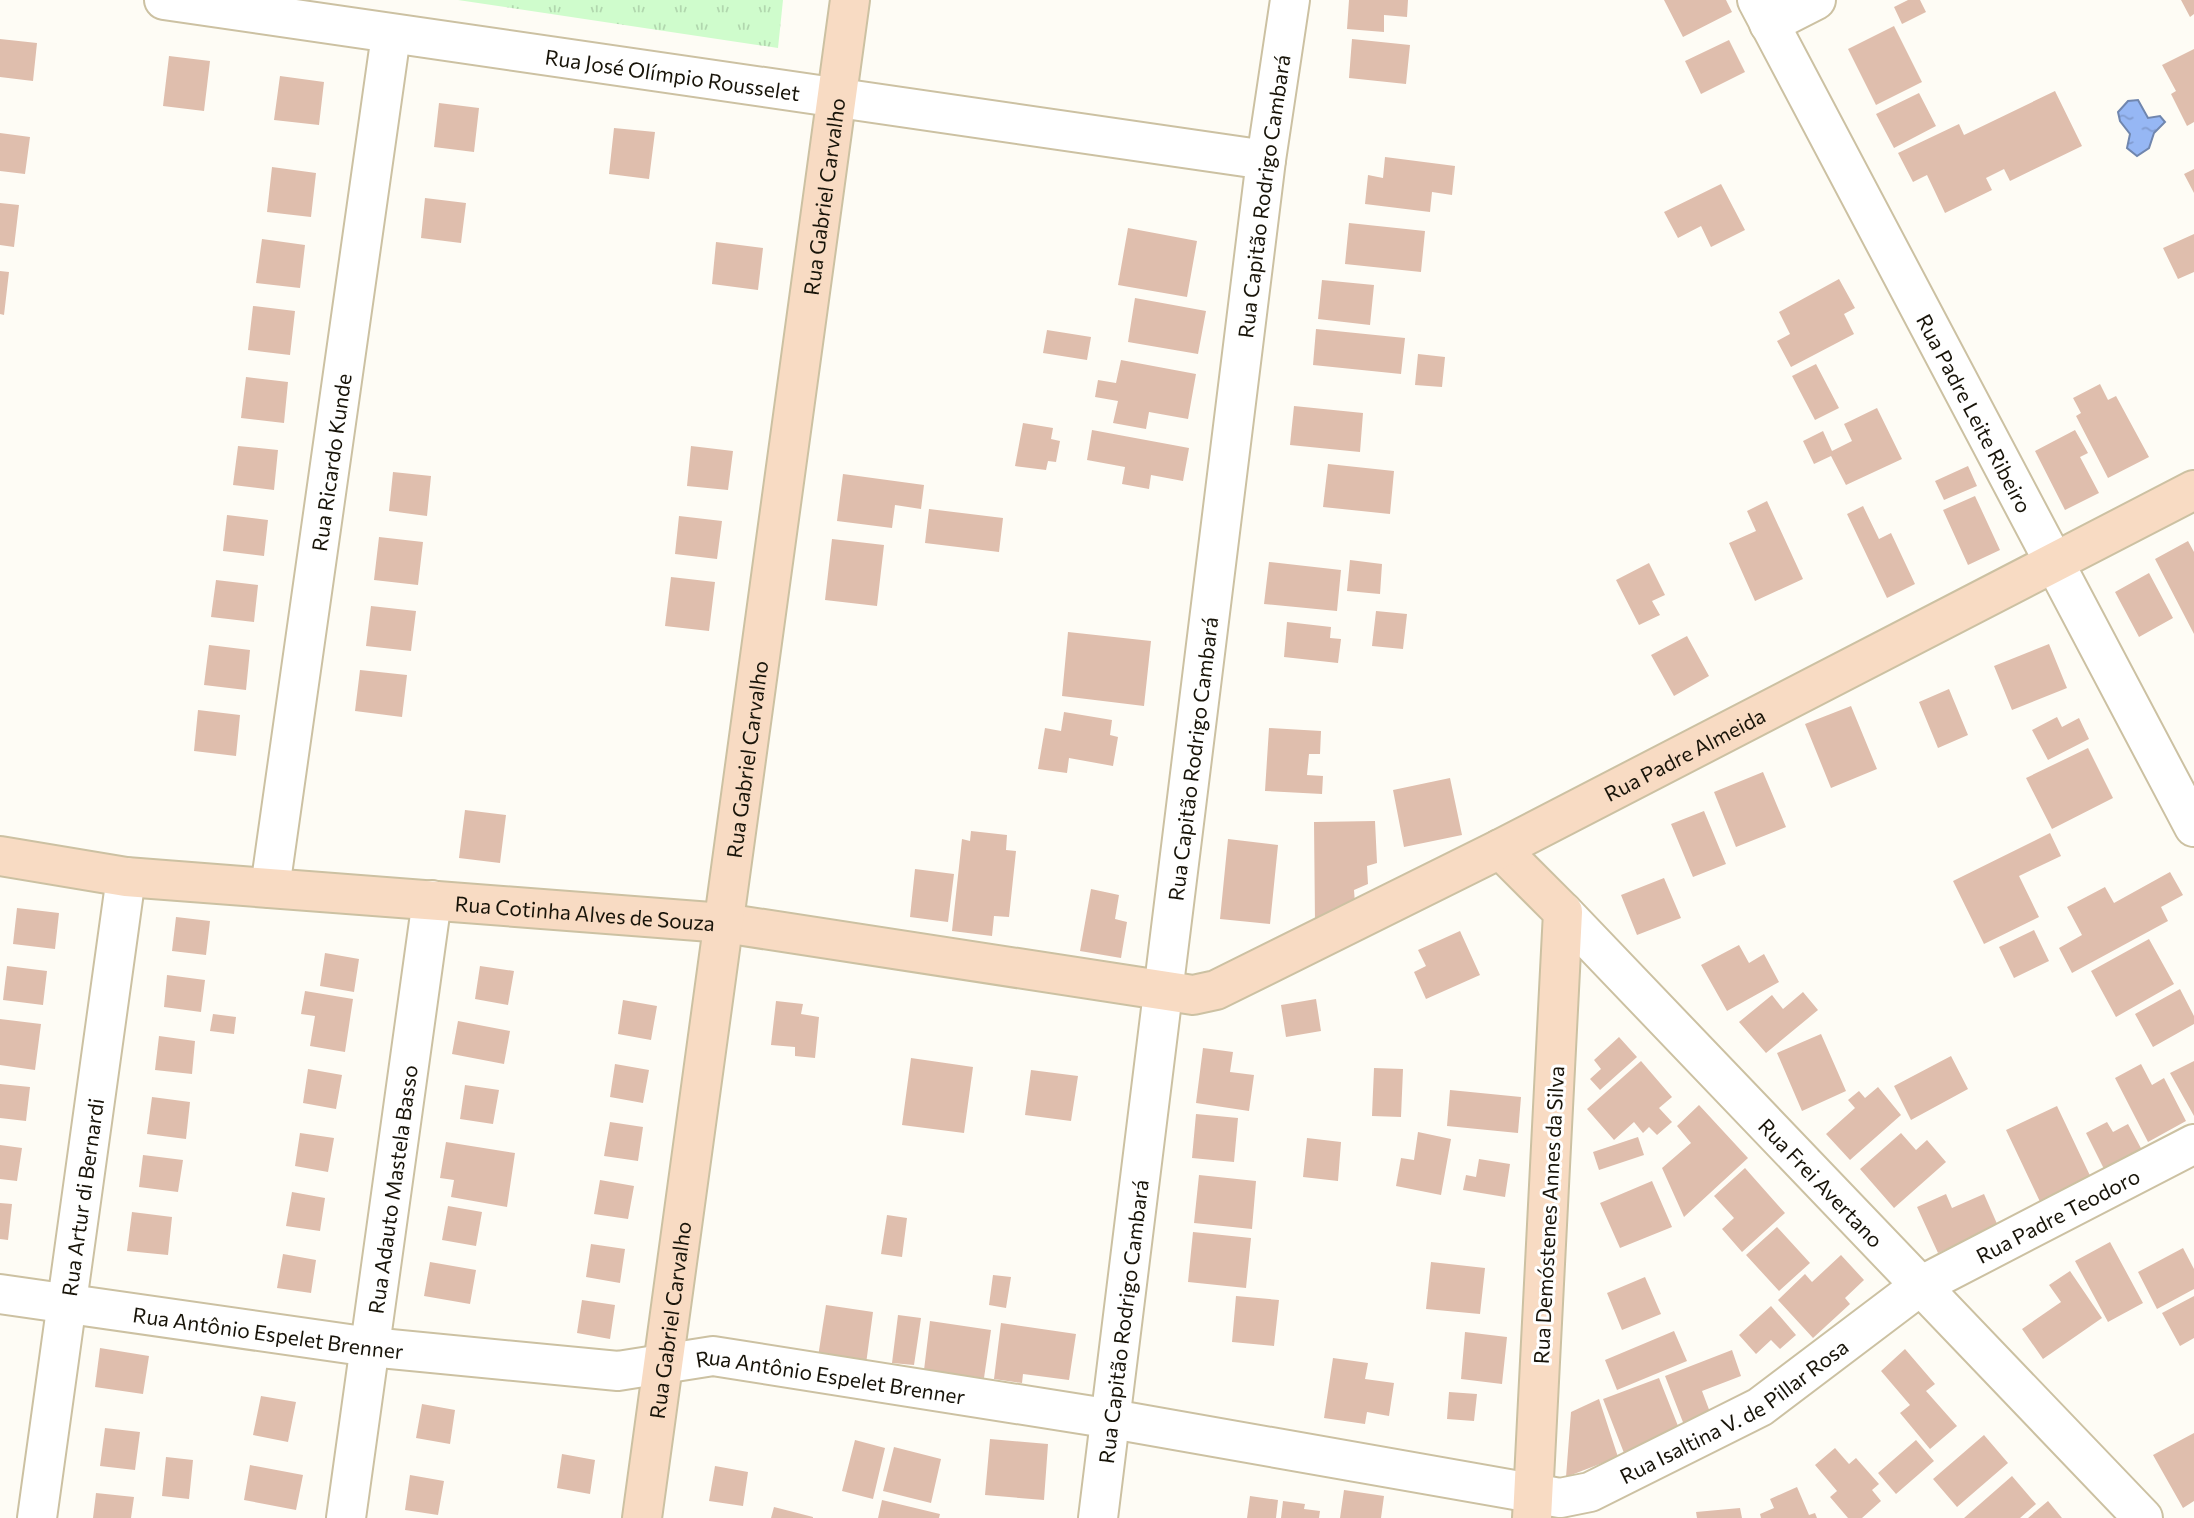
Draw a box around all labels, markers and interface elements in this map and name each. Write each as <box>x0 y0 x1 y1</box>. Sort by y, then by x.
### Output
street label: Rua José Olímpio Rousselet <box>544 43 802 105</box>
street label: Rua Capitão Rodrigo Cambará <box>1232 53 1294 339</box>
street label: Rua Gabriel Carvalho <box>797 96 849 297</box>
street label: Rua Padre Leite Ribeiro <box>1912 309 2038 517</box>
street label: Rua Ricardo Kunde <box>305 372 355 553</box>
street label: Rua Capitão Rodrigo Cambará <box>1162 615 1222 902</box>
street label: Rua Gabriel Carvalho <box>720 659 772 859</box>
street label: Rua Padre Almeida <box>1599 702 1769 806</box>
street label: Rua Cotinha Alves de Souza <box>454 890 716 935</box>
street label: Rua Adauto Mastela Basso <box>362 1063 421 1315</box>
street label: Rua Demóstenes Annes da Silva <box>1528 1065 1568 1365</box>
street label: Rua Artur di Bernardi <box>55 1097 108 1298</box>
street label: Rua Frei Avertano <box>1754 1113 1889 1252</box>
street label: Rua Padre Teodoro <box>1971 1162 2143 1268</box>
street label: Rua Capitão Rodrigo Cambará <box>1092 1178 1152 1465</box>
street label: Rua Gabriel Carvalho <box>643 1220 695 1420</box>
street label: Rua Antônio Espelet Brenner <box>131 1301 405 1363</box>
street label: Rua Isaltina V. de Pillar Rosa <box>1615 1333 1852 1488</box>
street label: Rua Antônio Espelet Brenner <box>694 1343 967 1408</box>

